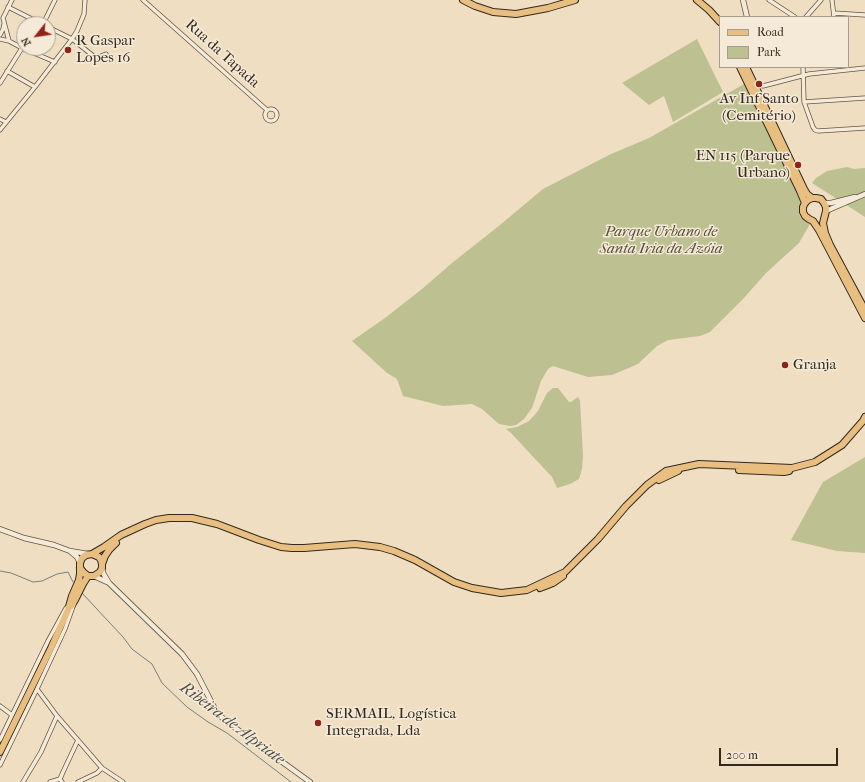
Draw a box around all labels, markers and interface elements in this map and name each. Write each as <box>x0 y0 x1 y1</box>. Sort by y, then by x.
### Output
north arrow <box>16 16 56 56</box>
street label: Rua da Tapada <box>181 16 263 92</box>
legend <box>719 16 849 68</box>
text: Road <box>757 25 784 39</box>
place label: R Gaspar Lopes 16 <box>76 32 135 67</box>
text: N <box>18 35 34 49</box>
marker: R Gaspar Lopes 16 <box>63 45 73 55</box>
text: Park <box>757 45 781 59</box>
marker: Av Inf Santo (Cemitério) <box>754 79 764 89</box>
place label: Av Inf Santo (Cemitério) <box>719 90 799 125</box>
place label: EN 115 (Parque Urbano) <box>696 147 790 182</box>
marker: EN 115 (Parque Urbano) <box>793 160 803 170</box>
park label: Parque Urbano de Santa Iria da Azóia <box>599 223 723 258</box>
place label: Granja <box>793 356 836 374</box>
marker: Granja <box>780 360 790 370</box>
water label: Ribeira de Alpriate <box>176 678 288 770</box>
place label: SERMAIL, Logística Integrada, Lda <box>326 705 456 740</box>
marker: SERMAIL, Logística Integrada, Lda <box>313 718 323 728</box>
scale bar <box>721 740 840 766</box>
text: 200 m <box>726 748 758 762</box>

